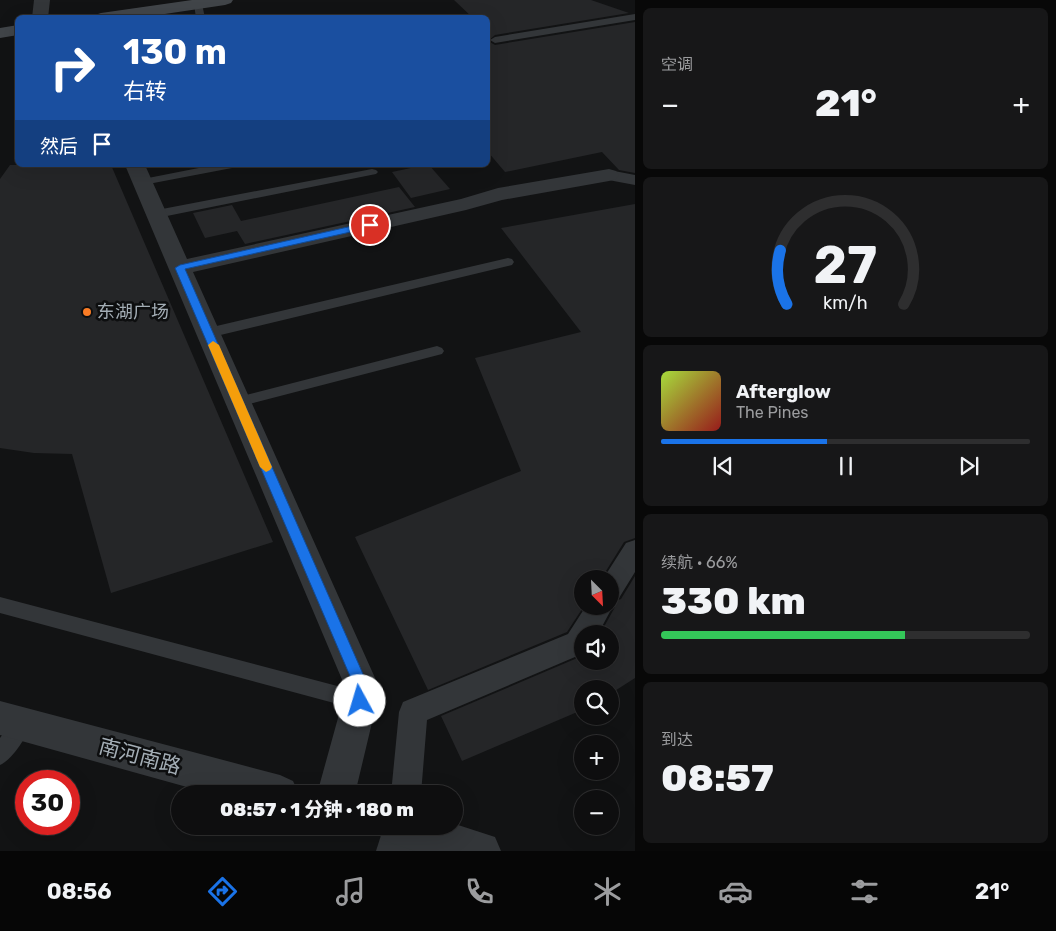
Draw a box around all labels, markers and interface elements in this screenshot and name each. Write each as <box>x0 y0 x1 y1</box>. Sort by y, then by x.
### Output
text: 130 m <box>123 31 227 73</box>
icon: right <box>40 35 105 100</box>
text: 空调 <box>661 55 693 74</box>
text: 右转 <box>123 78 167 105</box>
text: 21° <box>815 80 877 126</box>
text: − <box>661 88 679 121</box>
text: + <box>1013 88 1030 121</box>
icon: arrive <box>88 130 116 158</box>
text: 然后 <box>40 135 78 158</box>
pin <box>349 204 391 246</box>
icon: arrive <box>356 211 384 239</box>
text: 27 <box>814 234 877 296</box>
text: km/h <box>823 292 868 313</box>
place label: 东湖广场 <box>97 301 169 323</box>
marker: 东湖广场 <box>81 306 93 318</box>
text: Afterglow <box>736 380 831 403</box>
text: The Pines <box>736 403 809 422</box>
icon: previous <box>709 452 737 480</box>
icon: pause <box>832 452 860 480</box>
icon: next <box>955 452 983 480</box>
text: 续航 · 66% <box>661 553 738 572</box>
north arrow <box>574 570 619 615</box>
map controls <box>574 570 619 835</box>
text: 330 km <box>661 578 806 624</box>
button: sound <box>574 625 619 670</box>
position arrow <box>333 674 385 726</box>
button: search <box>574 680 619 725</box>
text: 到达 <box>661 730 693 749</box>
street label: 南河南路 <box>96 733 184 779</box>
button: + <box>574 735 619 780</box>
text: 08:57 <box>661 755 774 801</box>
speed limit sign: 30 <box>15 770 80 835</box>
button: − <box>574 790 619 835</box>
text: 08:57 · 1 分钟 · 180 m <box>220 798 414 821</box>
icon: directions <box>205 874 240 909</box>
icon: music <box>333 874 368 909</box>
icon: phone <box>462 874 497 909</box>
icon: climate <box>590 874 625 909</box>
icon: car <box>718 874 753 909</box>
icon: filters <box>847 874 882 909</box>
text: 08:56 <box>47 878 111 905</box>
text: 21° <box>975 878 1009 905</box>

